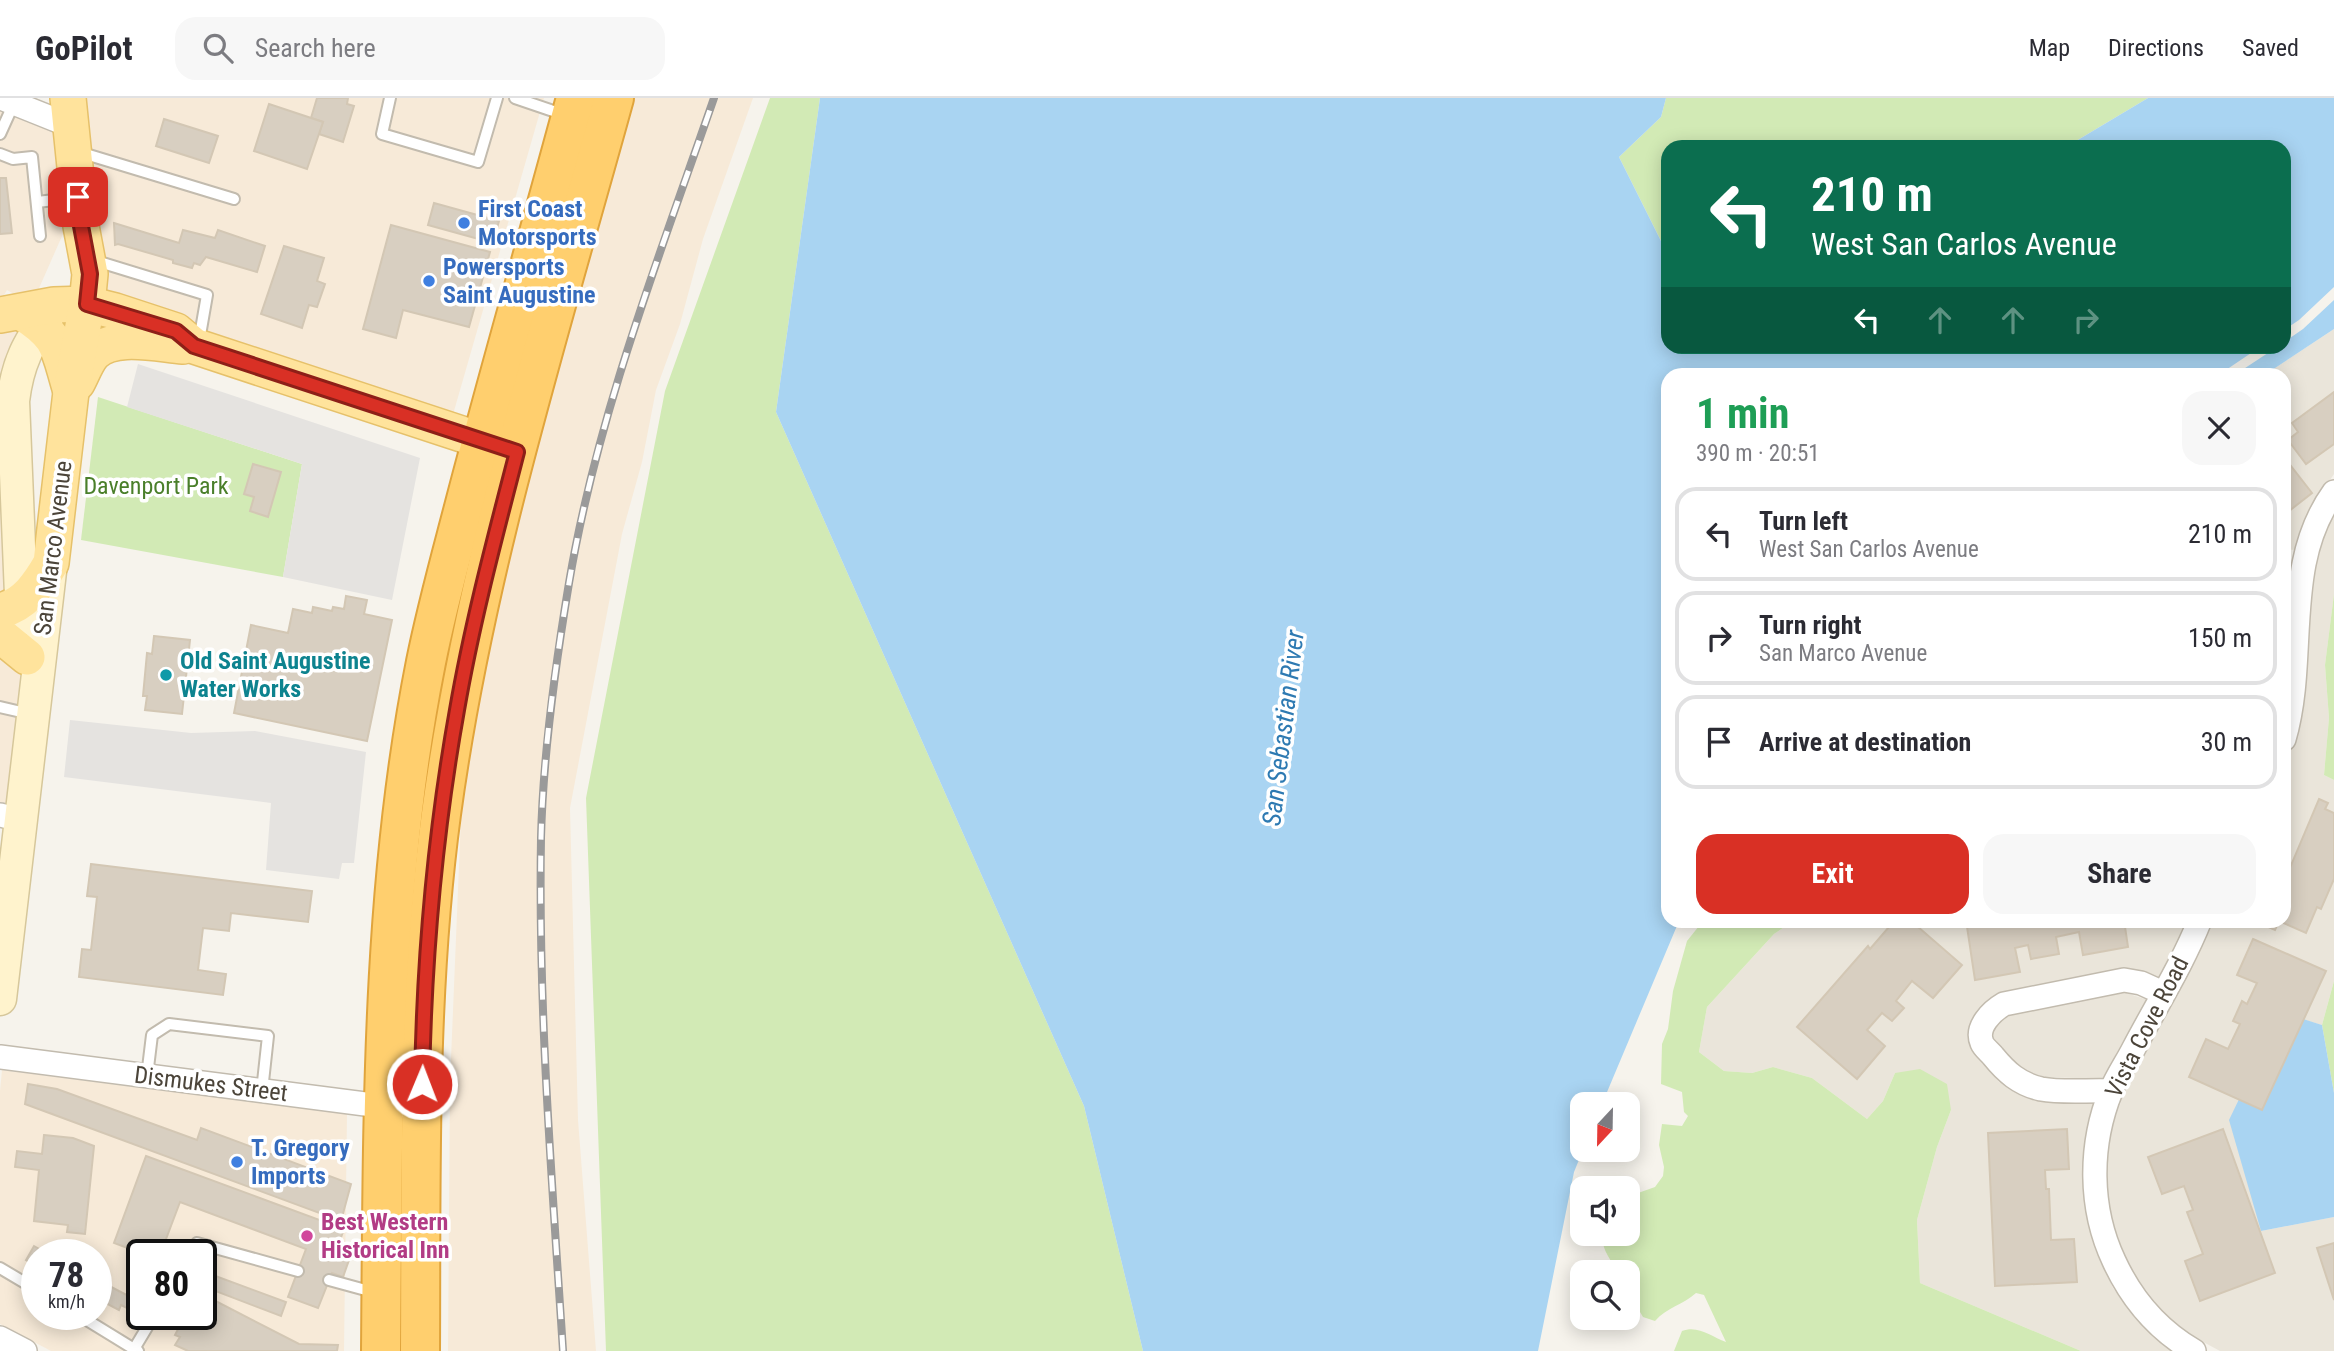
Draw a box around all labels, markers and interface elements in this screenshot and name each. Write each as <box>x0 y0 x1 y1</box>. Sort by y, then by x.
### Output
search box <box>175 17 665 80</box>
text: GoPilot <box>35 29 133 68</box>
icon: search <box>199 29 237 67</box>
text: Search here <box>255 33 376 63</box>
text: Map <box>2029 34 2070 62</box>
text: Directions <box>2108 34 2204 62</box>
text: Saved <box>2242 34 2299 62</box>
text: 210 m <box>1811 166 1933 223</box>
pin <box>48 167 108 227</box>
icon: left <box>1696 168 1787 259</box>
icon: arrive <box>59 178 97 216</box>
place label: First Coast Motorsports <box>478 195 597 251</box>
marker: First Coast Motorsports <box>456 215 472 231</box>
text: West San Carlos Avenue <box>1811 225 2117 263</box>
place label: Powersports Saint Augustine <box>443 253 596 309</box>
marker: Powersports Saint Augustine <box>421 273 437 289</box>
icon: left <box>1848 301 1886 339</box>
icon: ahead <box>1921 301 1959 339</box>
icon: ahead <box>1994 301 2032 339</box>
icon: right <box>2067 301 2105 339</box>
text: 1 min <box>1696 389 1789 438</box>
button: close <box>2182 391 2256 465</box>
text: 390 m · 20:51 <box>1696 440 1820 467</box>
street label: San Marco Avenue <box>28 459 78 637</box>
park label: Davenport Park <box>83 472 229 500</box>
text: Turn left <box>1759 506 1848 536</box>
icon: left <box>1700 515 1738 553</box>
text: 210 m <box>2188 519 2252 549</box>
text: West San Carlos Avenue <box>1759 536 1979 563</box>
text: Turn right <box>1759 610 1861 640</box>
icon: right <box>1700 619 1738 657</box>
text: 150 m <box>2188 623 2252 653</box>
water label: San Sebastian River <box>1256 627 1310 828</box>
text: San Marco Avenue <box>1759 640 1927 667</box>
place label: Old Saint Augustine Water Works <box>180 647 370 703</box>
marker: Old Saint Augustine Water Works <box>158 667 174 683</box>
icon: arrive <box>1700 723 1738 761</box>
text: Arrive at destination <box>1759 727 1971 757</box>
text: 30 m <box>2201 727 2252 757</box>
button: Exit <box>1696 834 1969 914</box>
button: Share <box>1983 834 2256 914</box>
street label: Vista Cove Road <box>2099 952 2195 1102</box>
position arrow <box>385 1047 459 1121</box>
street label: Dismukes Street <box>133 1061 289 1107</box>
north arrow <box>1570 1092 1640 1162</box>
map controls <box>1570 1092 1640 1330</box>
place label: T. Gregory Imports <box>251 1134 350 1190</box>
marker: T. Gregory Imports <box>229 1154 245 1170</box>
button: sound <box>1570 1176 1640 1246</box>
place label: Best Western Historical Inn <box>321 1208 450 1264</box>
marker: Best Western Historical Inn <box>299 1228 315 1244</box>
speed limit sign: 80 <box>126 1239 217 1330</box>
text: 78 <box>49 1255 84 1296</box>
button: search <box>1570 1260 1640 1330</box>
text: km/h <box>48 1291 85 1312</box>

